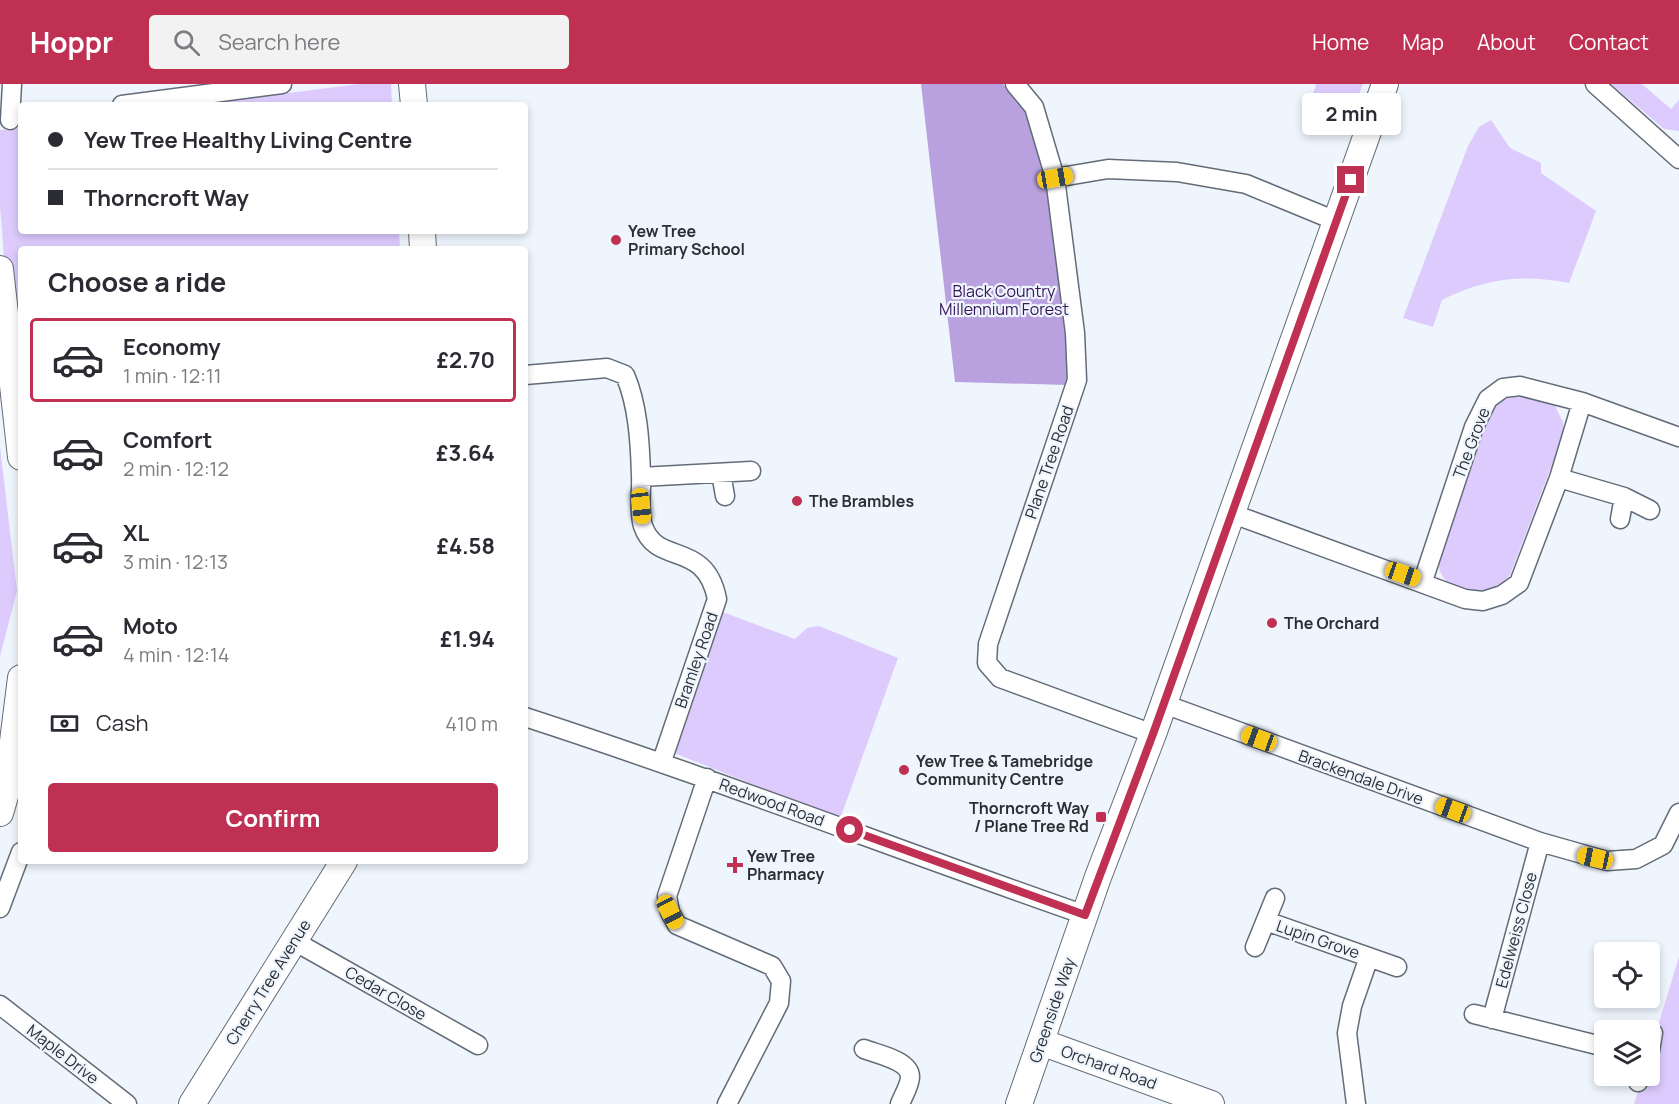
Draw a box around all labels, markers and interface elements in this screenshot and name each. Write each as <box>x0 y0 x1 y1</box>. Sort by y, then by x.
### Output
search box <box>149 15 569 69</box>
text: Hoppr <box>30 23 113 61</box>
icon: search <box>170 26 203 59</box>
text: Search here <box>218 27 340 57</box>
text: Home <box>1312 28 1369 56</box>
text: Map <box>1402 28 1444 56</box>
text: About <box>1477 28 1536 56</box>
text: Contact <box>1569 28 1649 56</box>
callout: 2 min <box>1302 93 1400 135</box>
text: 2 min <box>1325 100 1378 127</box>
text: Yew Tree Healthy Living Centre <box>84 125 412 155</box>
car <box>1036 166 1074 190</box>
route end <box>1337 166 1364 193</box>
text: Thorncroft Way <box>84 183 249 213</box>
place label: Yew Tree Primary School <box>628 220 745 260</box>
marker: Yew Tree Primary School <box>609 233 623 247</box>
text: Choose a ride <box>48 263 226 300</box>
park label: Black Country Millennium Forest <box>939 280 1069 320</box>
text: Economy <box>123 332 221 362</box>
icon: car <box>51 333 105 387</box>
text: £2.70 <box>436 345 495 375</box>
text: 1 min · 12:11 <box>123 362 222 389</box>
street label: Plane Tree Road <box>1019 402 1079 522</box>
street label: The Grove <box>1447 404 1495 482</box>
text: Comfort <box>123 425 212 455</box>
icon: car <box>51 426 105 480</box>
text: £3.64 <box>436 438 495 468</box>
text: 2 min · 12:12 <box>123 455 229 482</box>
car <box>630 487 652 525</box>
place label: The Brambles <box>809 490 914 512</box>
marker: The Brambles <box>790 494 804 508</box>
text: XL <box>123 518 149 548</box>
icon: car <box>51 519 105 573</box>
text: £4.58 <box>436 531 495 561</box>
text: 3 min · 12:13 <box>123 548 228 575</box>
car <box>1383 560 1423 588</box>
street label: Bramley Road <box>669 609 723 711</box>
text: Moto <box>123 611 178 641</box>
icon: car <box>51 612 105 666</box>
place label: The Orchard <box>1284 612 1379 634</box>
marker: The Orchard <box>1265 616 1279 630</box>
text: £1.94 <box>440 624 495 654</box>
text: 4 min · 12:14 <box>123 641 230 668</box>
icon: cash <box>48 707 81 740</box>
text: Cash <box>96 708 149 738</box>
text: 410 m <box>445 710 498 737</box>
car <box>1239 724 1279 754</box>
street label: Brackendale Drive <box>1295 744 1427 810</box>
place label: Yew Tree & Tamebridge Community Centre <box>916 750 1093 790</box>
marker: Yew Tree & Tamebridge Community Centre <box>897 763 911 777</box>
street label: Redwood Road <box>716 773 828 831</box>
button: Confirm <box>48 783 498 852</box>
car <box>1433 795 1473 825</box>
place label: Thorncroft Way / Plane Tree Rd <box>969 797 1089 837</box>
marker: Thorncroft Way / Plane Tree Rd <box>1094 810 1108 824</box>
route start <box>836 816 863 843</box>
place label: Yew Tree Pharmacy <box>747 845 824 885</box>
car <box>1576 845 1614 871</box>
marker: Yew Tree Pharmacy <box>728 858 742 872</box>
street label: Edelweiss Close <box>1490 870 1542 990</box>
car <box>654 892 686 932</box>
street label: Lupin Grove <box>1273 914 1363 964</box>
street label: Cherry Tree Avenue <box>220 915 316 1049</box>
map controls <box>1594 942 1660 1086</box>
button: locate <box>1594 942 1660 1008</box>
street label: Greenside Way <box>1024 954 1081 1066</box>
street label: Cedar Close <box>341 961 431 1025</box>
street label: Maple Drive <box>23 1019 103 1089</box>
button: layers <box>1594 1020 1660 1086</box>
street label: Orchard Road <box>1058 1039 1160 1095</box>

